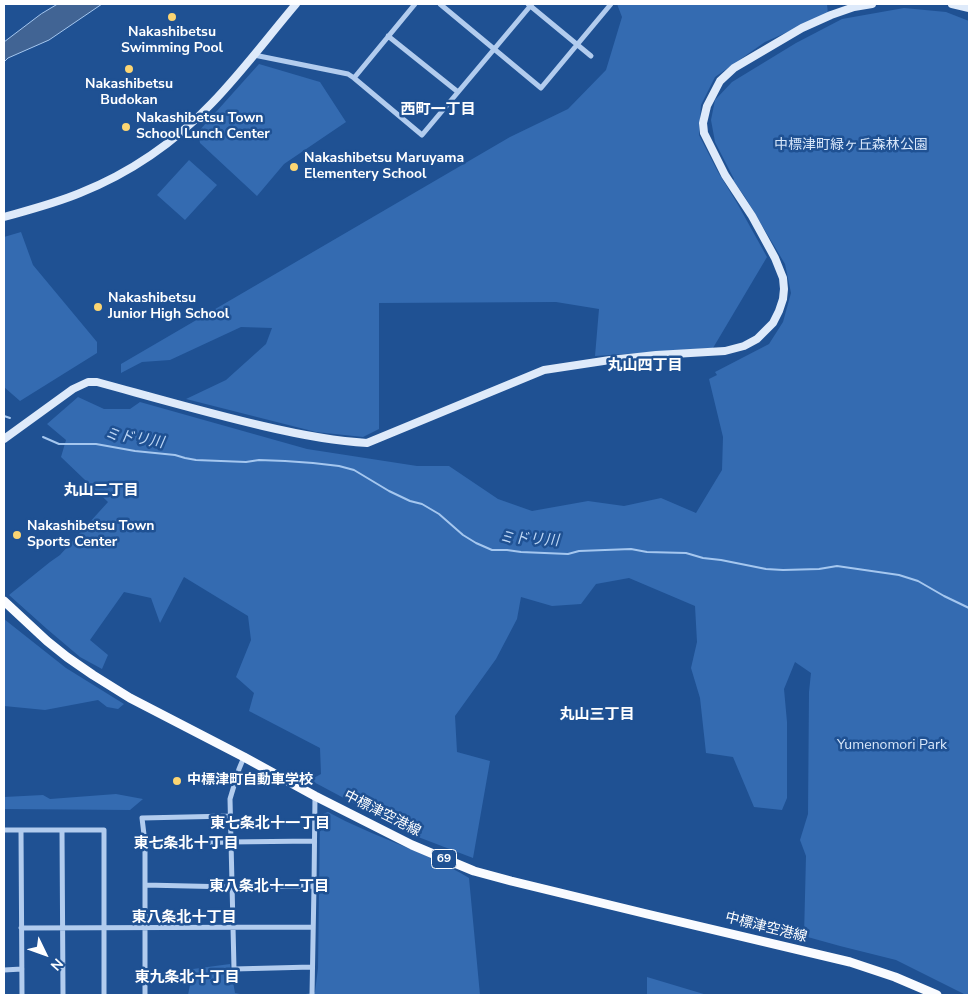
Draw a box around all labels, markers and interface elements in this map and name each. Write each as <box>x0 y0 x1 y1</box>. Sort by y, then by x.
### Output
marker: Nakashibetsu Swimming Pool <box>166 11 178 23</box>
place label: Nakashibetsu Swimming Pool <box>121 25 223 58</box>
marker: Nakashibetsu Budokan <box>123 63 135 75</box>
place label: Nakashibetsu Budokan <box>85 77 173 110</box>
district label: 西町一丁目 <box>401 101 475 119</box>
place label: Nakashibetsu Town School Lunch Center <box>136 111 270 144</box>
marker: Nakashibetsu Town School Lunch Center <box>120 121 132 133</box>
park label: 中標津町緑ヶ丘森林公園 <box>774 138 928 154</box>
place label: Nakashibetsu Maruyama Elementery School <box>304 151 464 184</box>
marker: Nakashibetsu Maruyama Elementery School <box>288 161 300 173</box>
place label: Nakashibetsu Junior High School <box>108 291 229 324</box>
marker: Nakashibetsu Junior High School <box>92 301 104 313</box>
district label: 丸山四丁目 <box>608 357 682 375</box>
water label: ミドリ川 <box>103 425 165 453</box>
district label: 丸山二丁目 <box>64 482 138 500</box>
place label: Nakashibetsu Town Sports Center <box>27 519 155 552</box>
marker: Nakashibetsu Town Sports Center <box>11 529 23 541</box>
water label: ミドリ川 <box>499 529 559 551</box>
district label: 丸山三丁目 <box>560 706 634 724</box>
park label: Yumenomori Park <box>837 738 947 754</box>
place label: 中標津町自動車学校 <box>187 773 313 789</box>
marker: 中標津町自動車学校 <box>171 775 183 787</box>
street label: 中標津空港線 <box>341 787 423 841</box>
district label: 東七条北十一丁目 <box>210 815 330 833</box>
district label: 東七条北十丁目 <box>134 835 238 853</box>
road number: 69 <box>432 850 456 869</box>
district label: 東八条北十一丁目 <box>209 878 329 896</box>
district label: 東八条北十丁目 <box>132 909 236 927</box>
street label: 中標津空港線 <box>723 910 809 946</box>
north arrow <box>20 929 70 979</box>
text: N <box>46 954 67 975</box>
district label: 東九条北十丁目 <box>135 969 239 987</box>

